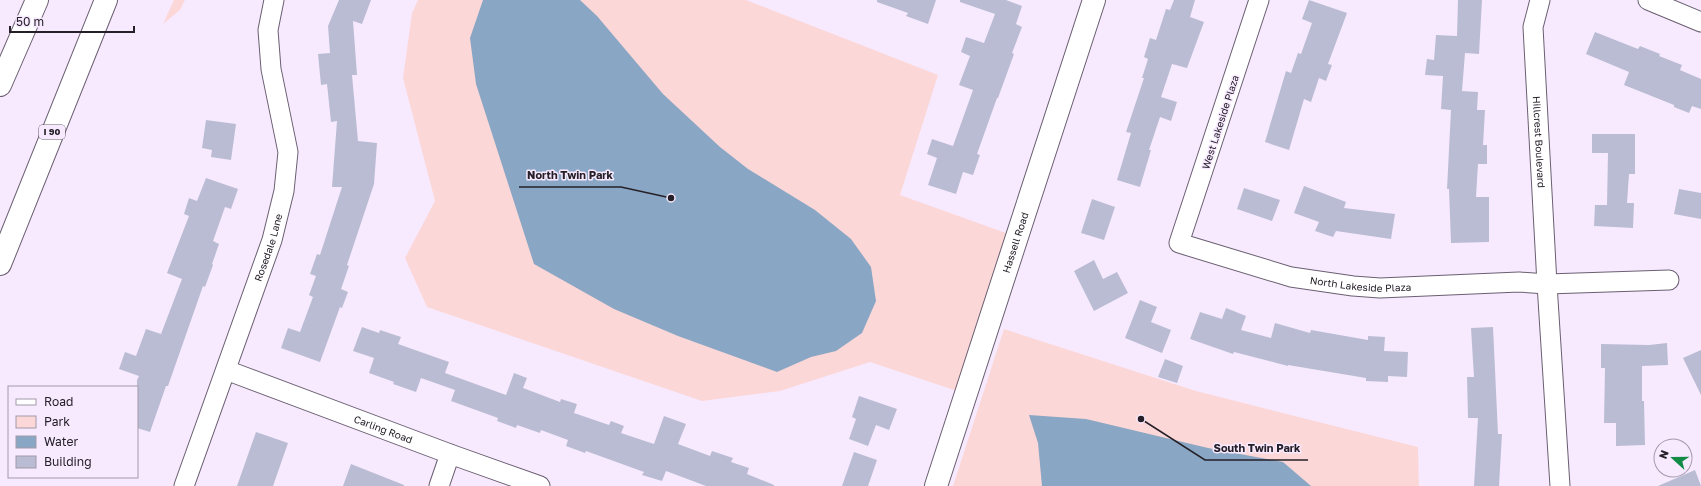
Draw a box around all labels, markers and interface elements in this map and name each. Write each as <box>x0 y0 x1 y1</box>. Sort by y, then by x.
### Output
scale bar <box>10 8 134 34</box>
text: 50 m <box>16 14 44 29</box>
street label: West Lakeside Plaza <box>1199 73 1241 171</box>
street label: Hillcrest Boulevard <box>1531 96 1548 188</box>
road number: I 90 <box>39 125 65 139</box>
callout: North Twin Park <box>519 164 621 187</box>
text: North Twin Park <box>527 168 614 181</box>
street label: Hassell Road <box>1000 211 1031 274</box>
street label: Rosedale Lane <box>252 212 284 283</box>
street label: North Lakeside Plaza <box>1309 274 1412 294</box>
legend <box>8 386 138 478</box>
text: Road <box>44 394 73 409</box>
street label: Carling Road <box>352 413 414 445</box>
text: Park <box>44 414 70 429</box>
text: Water <box>44 434 78 449</box>
callout: South Twin Park <box>1205 437 1308 460</box>
north arrow <box>1653 438 1693 478</box>
text: South Twin Park <box>1214 441 1301 454</box>
text: N <box>1656 448 1671 460</box>
text: Building <box>44 454 92 469</box>

